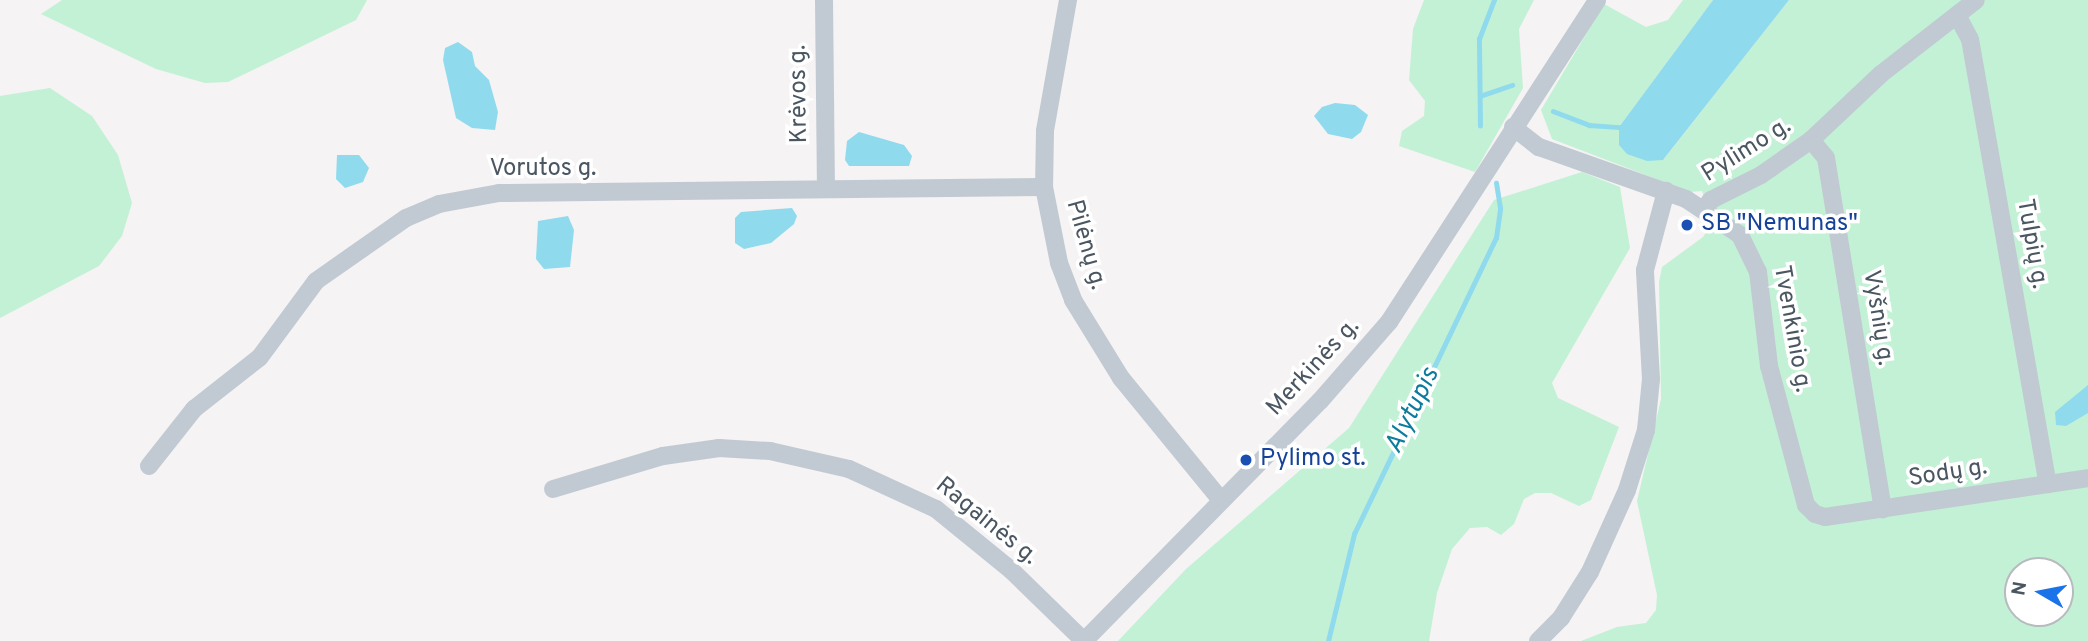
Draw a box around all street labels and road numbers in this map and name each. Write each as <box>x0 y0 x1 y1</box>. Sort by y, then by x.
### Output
street label: Krėvos g. <box>785 44 815 144</box>
street label: Pylimo g. <box>1697 112 1797 190</box>
street label: Vorutos g. <box>490 156 596 184</box>
street label: Pilėnų g. <box>1058 197 1112 293</box>
street label: Tulpių g. <box>2009 197 2053 291</box>
street label: Tvenkinio g. <box>1766 263 1816 395</box>
street label: Vyšnių g. <box>1855 268 1899 368</box>
street label: Merkinės g. <box>1262 313 1366 423</box>
street label: Sodų g. <box>1907 454 1989 494</box>
street label: Ragainės g. <box>929 472 1043 572</box>

